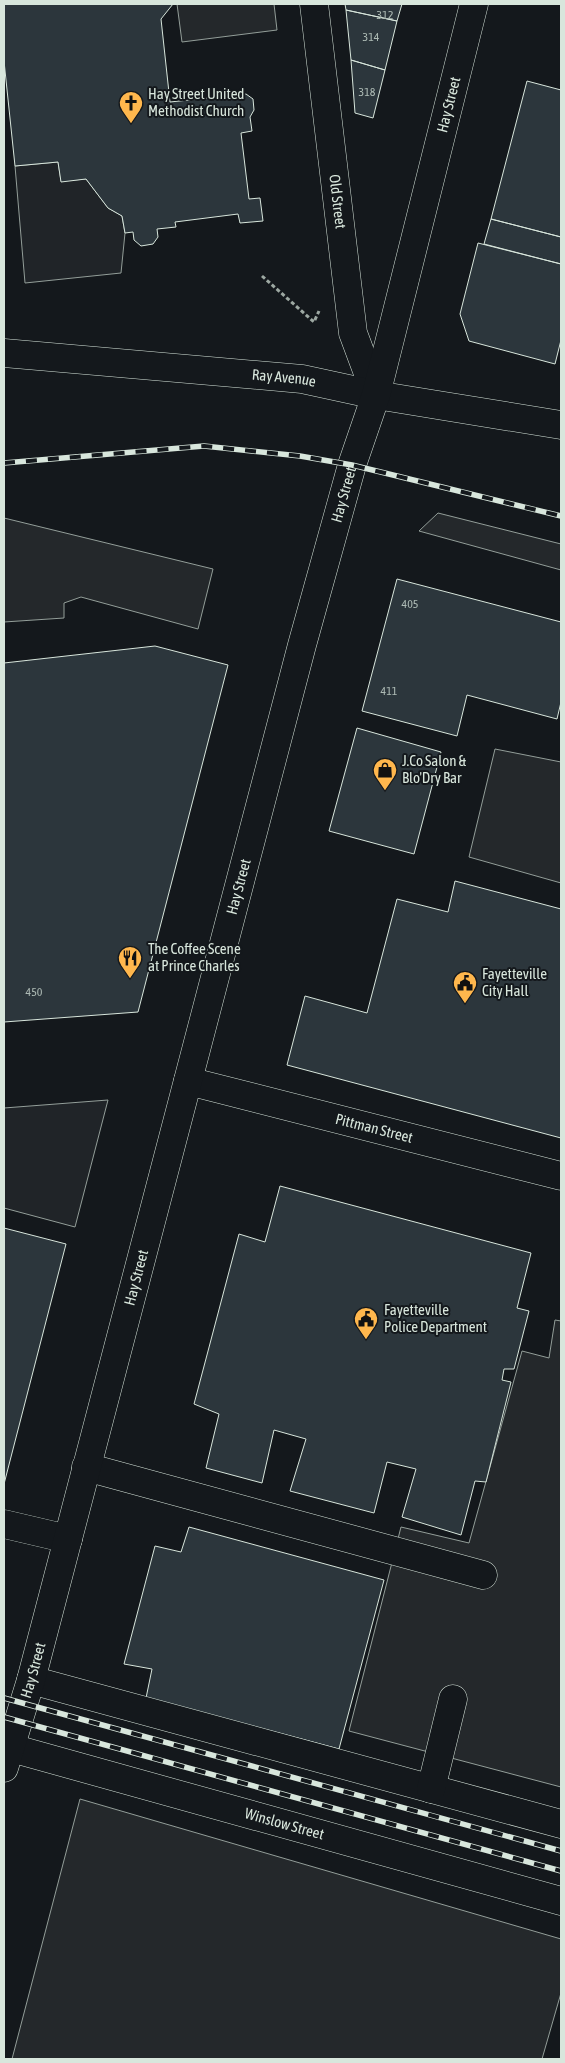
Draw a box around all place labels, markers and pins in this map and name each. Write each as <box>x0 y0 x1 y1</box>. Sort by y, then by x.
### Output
place label: Hay Street United Methodist Church <box>148 85 244 119</box>
church icon: Hay Street United Methodist Church <box>118 90 144 124</box>
place label: J.Co Salon & Blo'Dry Bar <box>402 752 467 786</box>
shop icon: J.Co Salon & Blo'Dry Bar <box>372 757 398 791</box>
place label: The Coffee Scene at Prince Charles <box>148 940 241 974</box>
restaurant icon: The Coffee Scene at Prince Charles <box>117 945 143 979</box>
place label: Fayetteville City Hall <box>482 965 547 999</box>
public building icon: Fayetteville City Hall <box>452 970 478 1004</box>
place label: Fayetteville Police Department <box>384 1301 487 1335</box>
public building icon: Fayetteville Police Department <box>353 1306 379 1340</box>

